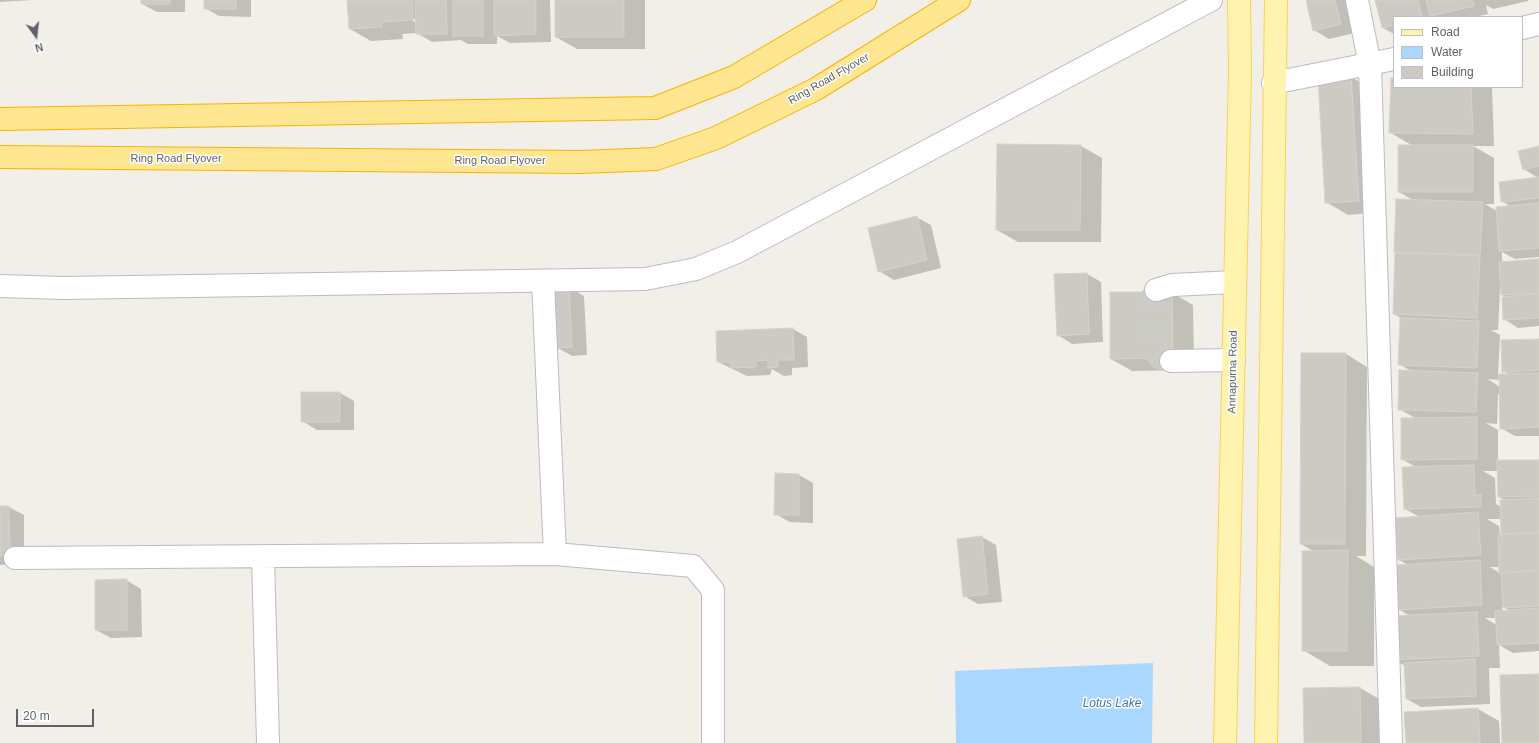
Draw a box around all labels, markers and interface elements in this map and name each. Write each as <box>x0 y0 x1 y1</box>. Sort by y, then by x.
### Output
north arrow <box>16 16 56 56</box>
legend <box>1393 16 1523 88</box>
text: Road <box>1431 25 1460 39</box>
text: N <box>34 41 45 54</box>
text: Water <box>1431 45 1463 59</box>
street label: Ring Road Flyover <box>786 51 872 107</box>
text: Building <box>1431 65 1474 79</box>
street label: Ring Road Flyover <box>130 152 222 166</box>
street label: Ring Road Flyover <box>454 154 546 168</box>
street label: Annapurna Road <box>1226 330 1240 414</box>
water label: Lotus Lake <box>1083 697 1141 711</box>
scale bar <box>18 701 96 727</box>
text: 20 m <box>23 709 50 723</box>

